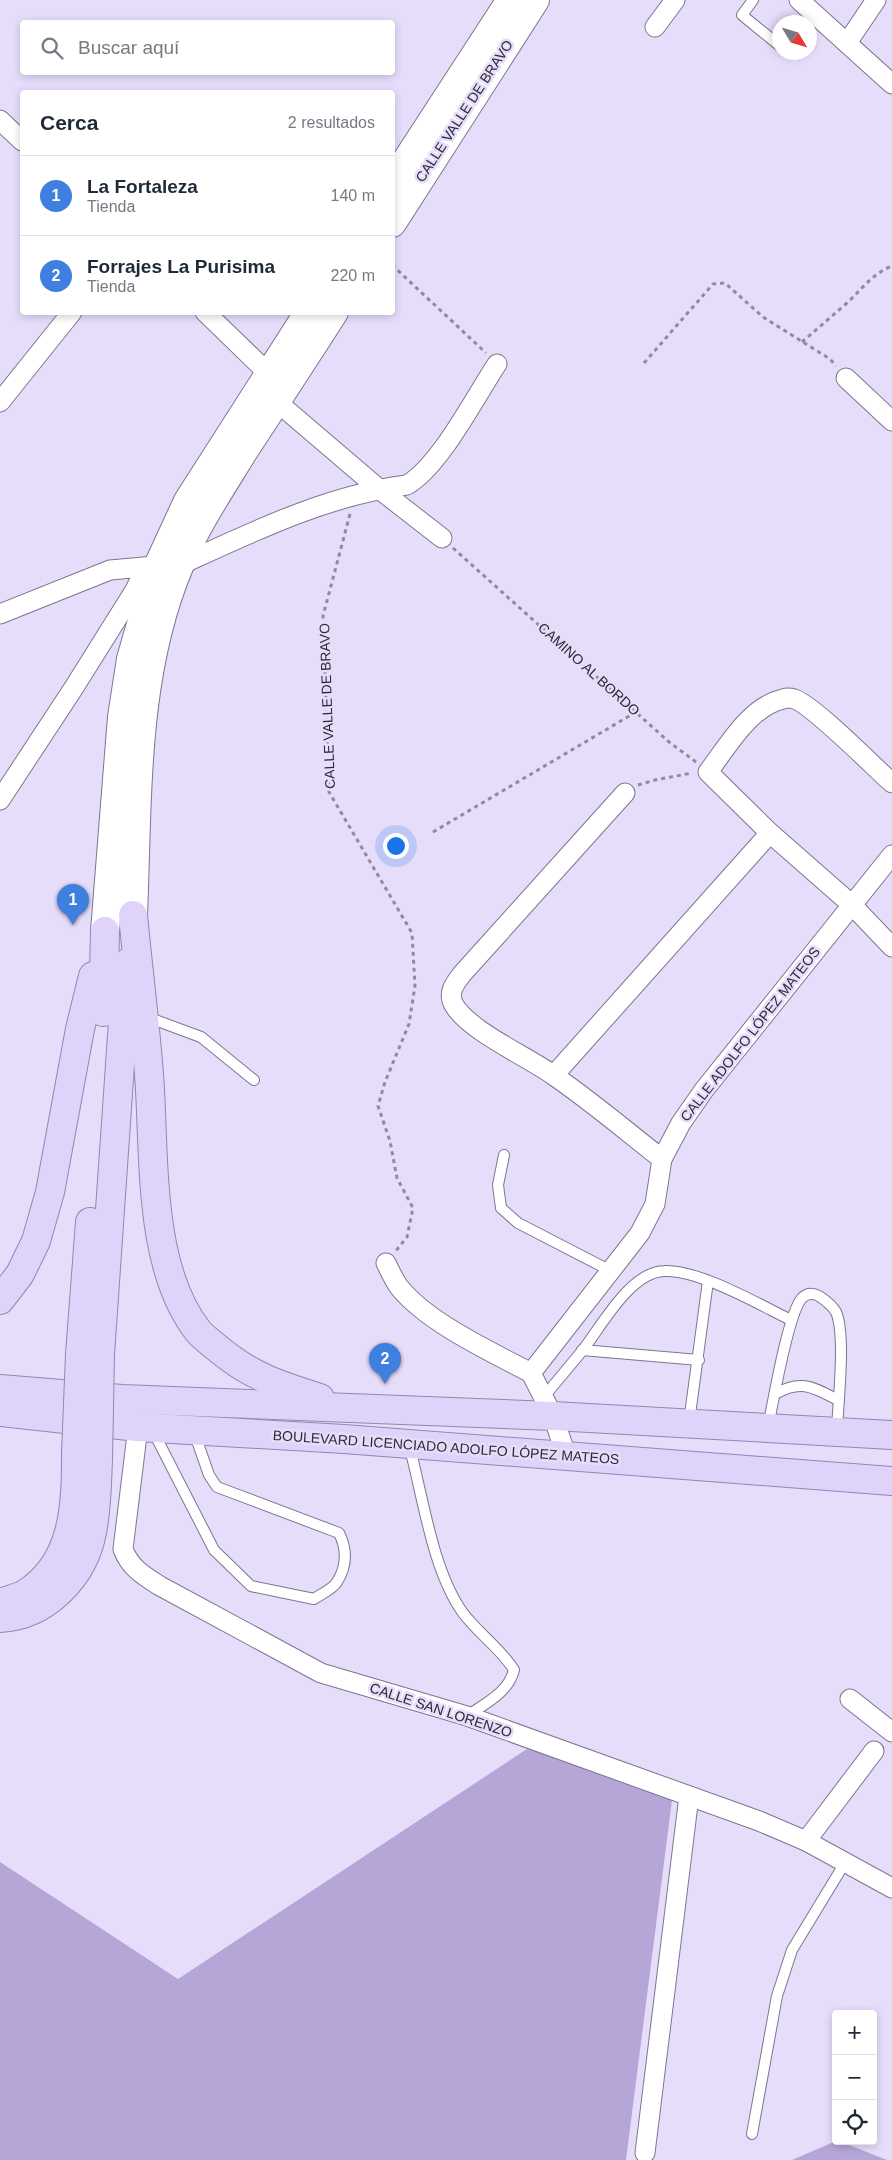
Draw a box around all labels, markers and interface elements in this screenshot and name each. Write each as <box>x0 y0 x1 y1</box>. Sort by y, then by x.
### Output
north arrow <box>772 15 817 60</box>
search box <box>20 20 395 75</box>
icon: search <box>38 34 66 62</box>
text: Buscar aquí <box>78 37 179 58</box>
street label: CALLE VALLE DE BRAVO <box>412 37 516 185</box>
text: Cerca <box>40 111 98 134</box>
text: 2 resultados <box>288 114 375 131</box>
text: La Fortaleza <box>87 176 198 197</box>
text: 1 <box>52 187 60 204</box>
text: 140 m <box>331 187 375 204</box>
text: Tienda <box>87 198 135 215</box>
text: Forrajes La Purisima <box>87 256 275 277</box>
text: 2 <box>52 267 60 284</box>
text: 220 m <box>331 267 375 284</box>
text: Tienda <box>87 278 135 295</box>
street label: CAMINO AL BORDO <box>535 619 643 719</box>
street label: CALLE VALLE DE BRAVO <box>316 623 338 789</box>
your location <box>383 833 409 859</box>
pin: 1 <box>57 884 89 925</box>
street label: CALLE ADOLFO LÓPEZ MATEOS <box>677 944 823 1124</box>
pin: 2 <box>369 1343 401 1384</box>
street label: BOULEVARD LICENCIADO ADOLFO LÓPEZ MATEOS <box>272 1427 620 1467</box>
street label: CALLE SAN LORENZO <box>368 1679 514 1741</box>
map controls <box>832 2010 877 2145</box>
button: + <box>832 2010 877 2055</box>
button: − <box>832 2055 877 2100</box>
button: locate <box>832 2100 877 2145</box>

